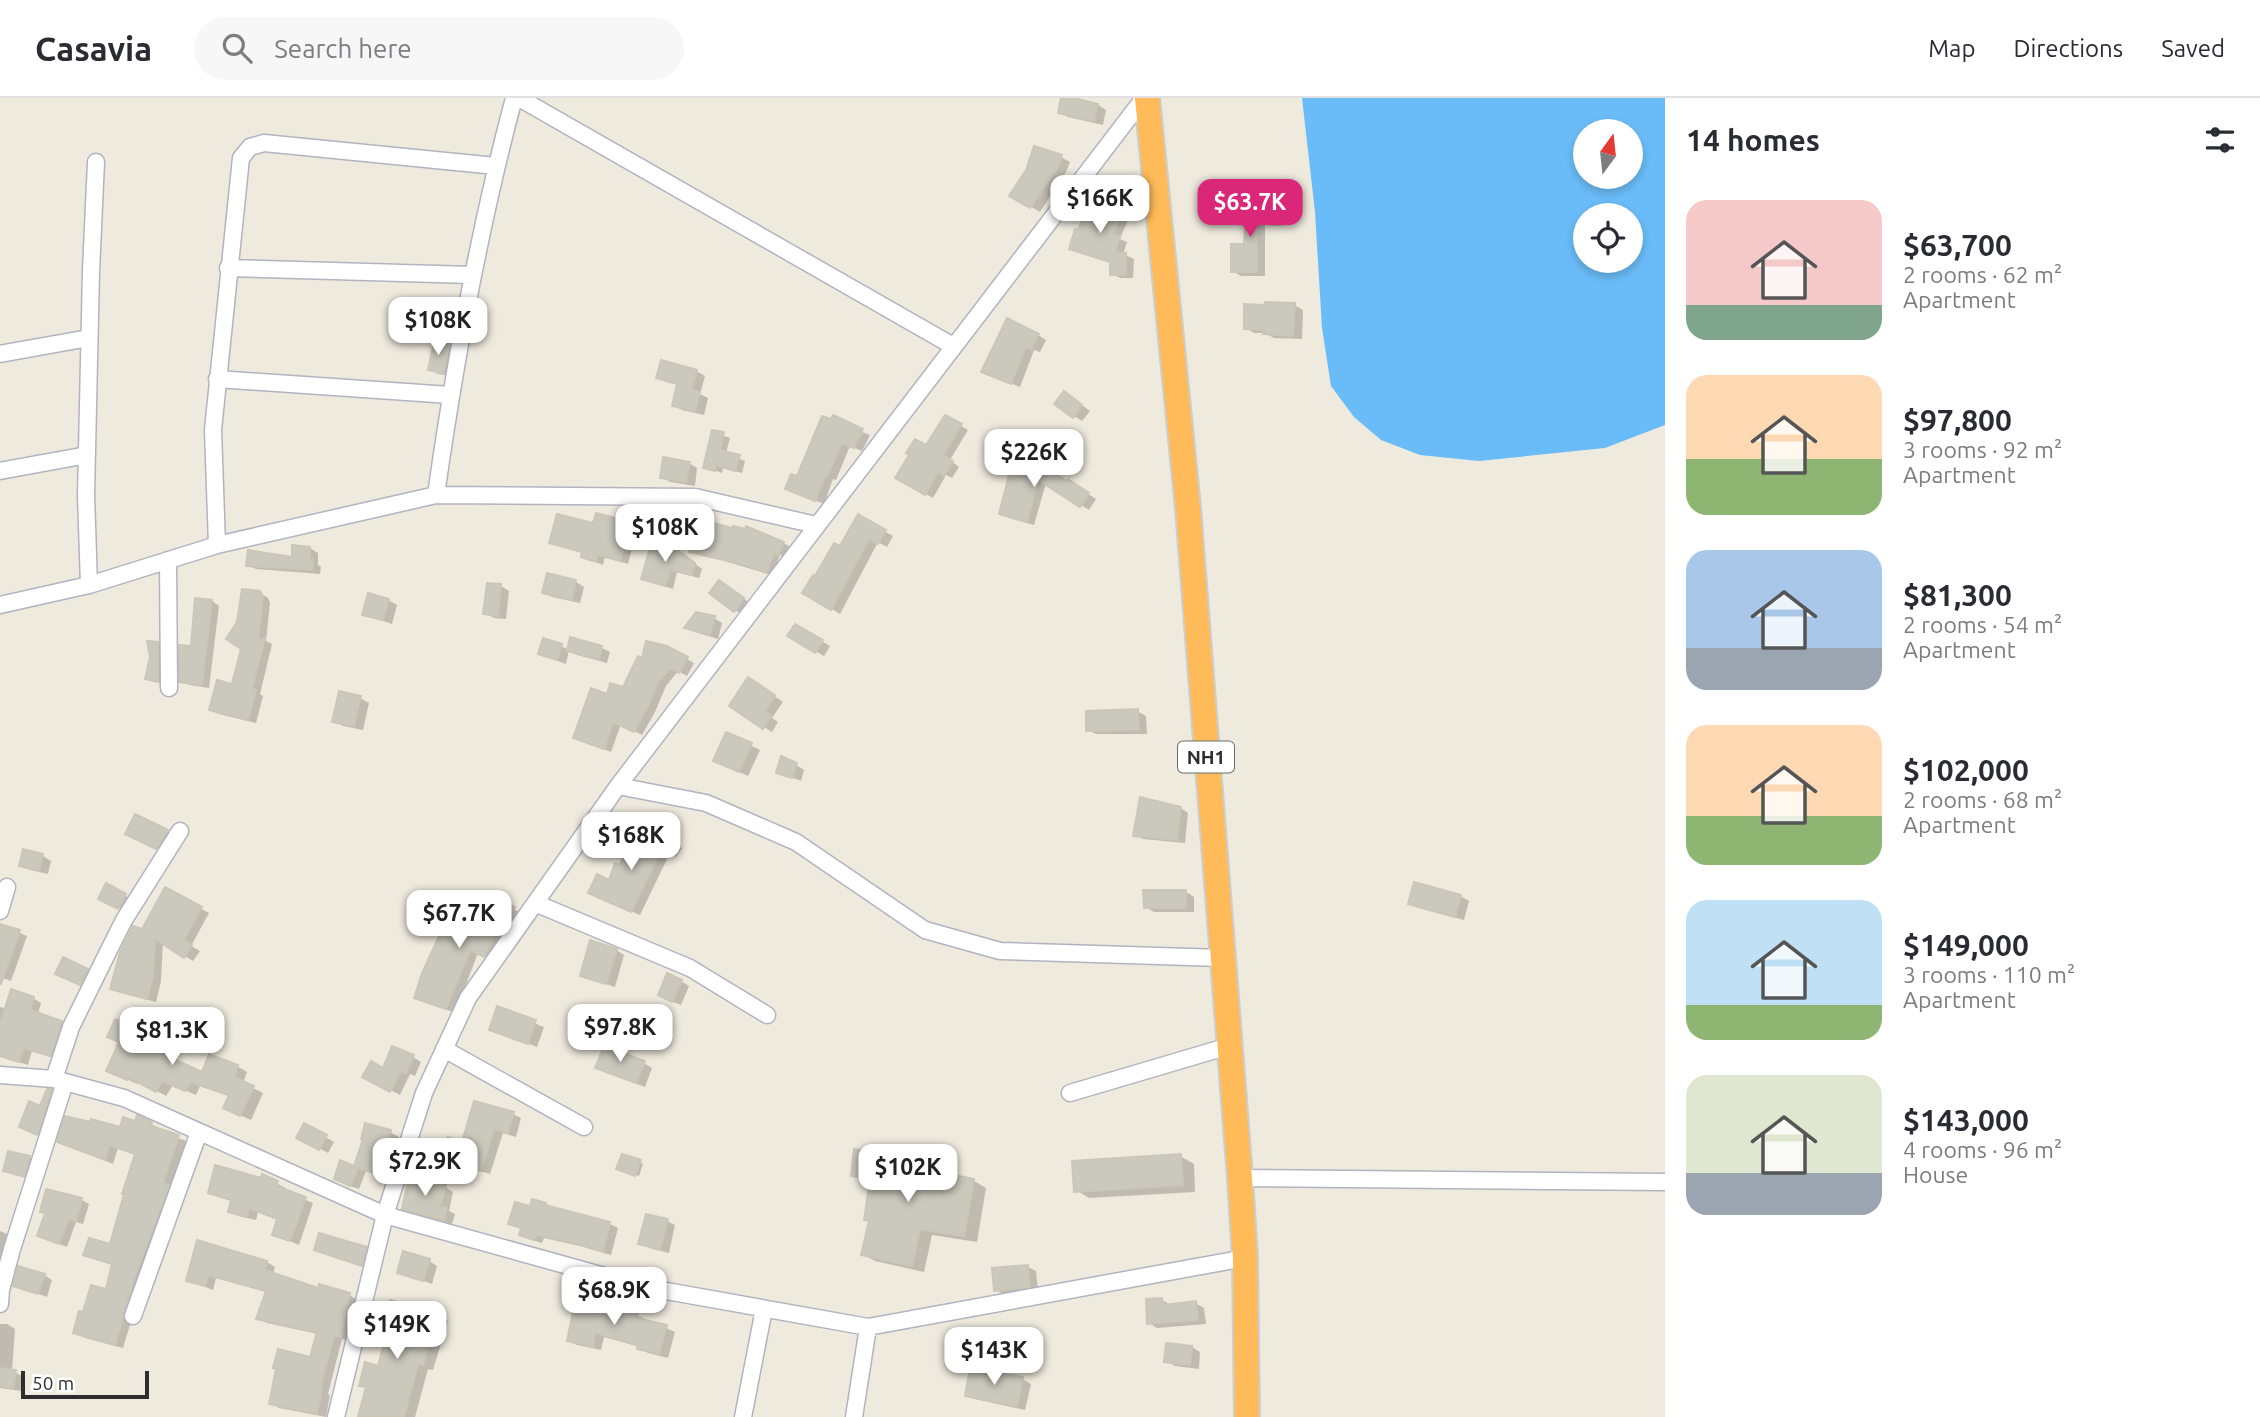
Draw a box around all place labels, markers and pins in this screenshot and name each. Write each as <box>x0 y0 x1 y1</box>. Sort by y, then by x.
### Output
pin: $166K <box>1051 176 1149 235</box>
pin: $63.7K <box>1193 180 1307 239</box>
pin: $108K <box>389 298 487 357</box>
pin: $226K <box>985 430 1083 489</box>
pin: $108K <box>616 504 714 564</box>
pin: $168K <box>582 812 680 872</box>
pin: $67.7K <box>402 890 516 950</box>
pin: $97.8K <box>563 1004 677 1064</box>
pin: $81.3K <box>115 1007 229 1067</box>
pin: $72.9K <box>368 1138 482 1198</box>
pin: $102K <box>859 1144 957 1204</box>
pin: $68.9K <box>557 1268 671 1327</box>
pin: $149K <box>348 1302 446 1361</box>
pin: $143K <box>945 1328 1043 1387</box>

